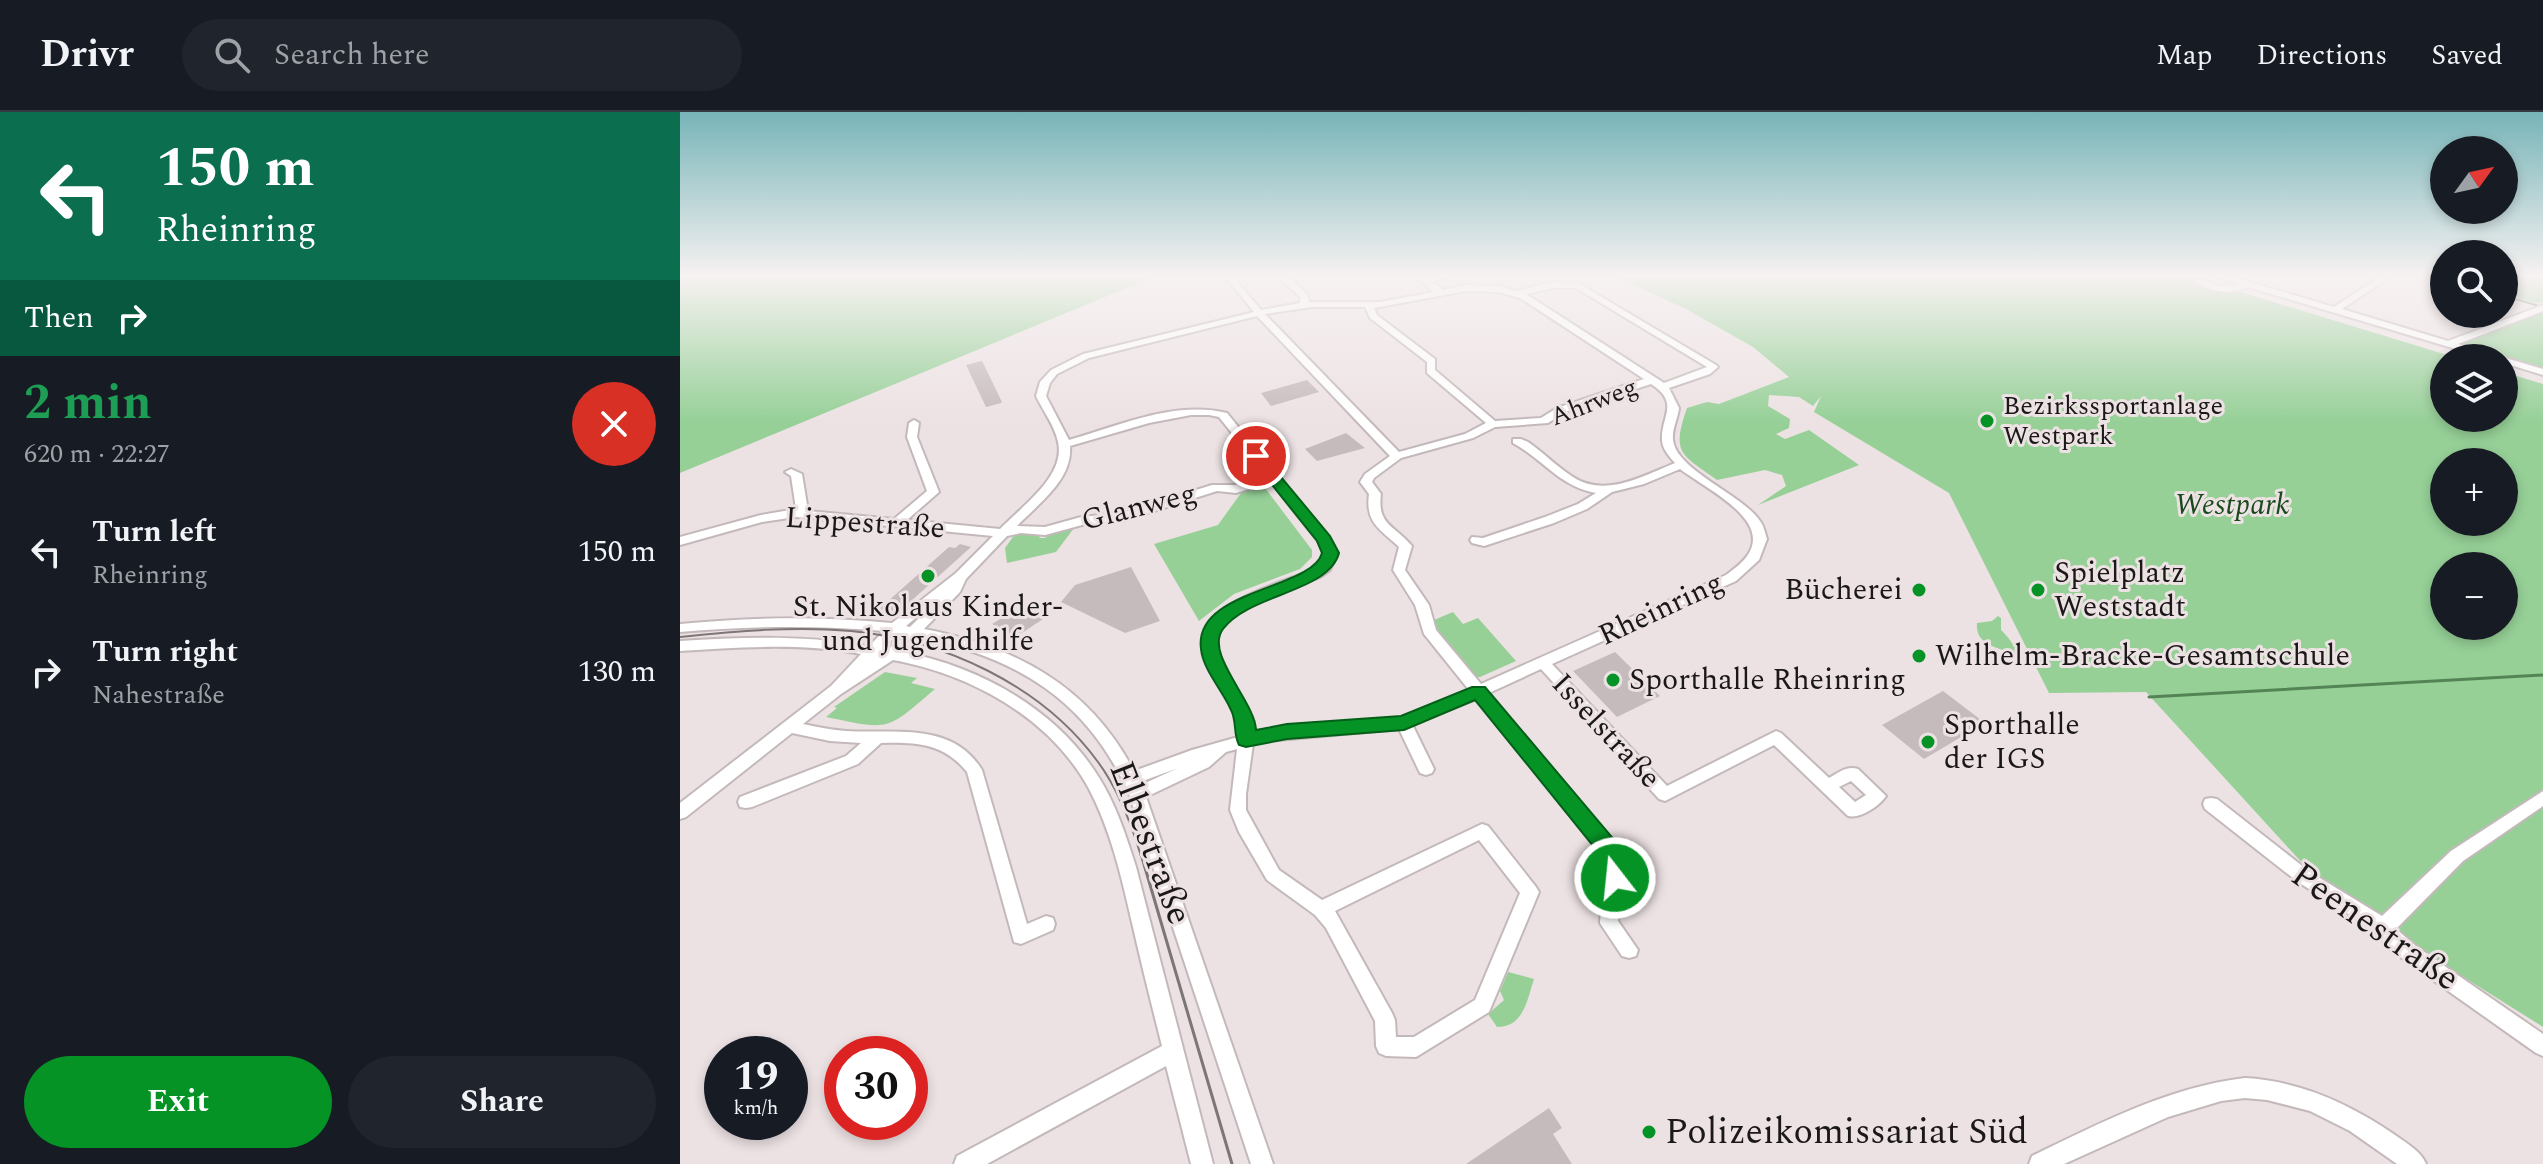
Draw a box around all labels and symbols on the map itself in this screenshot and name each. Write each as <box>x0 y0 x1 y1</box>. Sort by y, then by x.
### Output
north arrow <box>2430 136 2518 224</box>
street label: Ahrweg <box>1544 367 1644 437</box>
place label: Bezirkssportanlage Westpark <box>2003 386 2223 456</box>
marker: Bezirkssportanlage Westpark <box>1978 412 1996 430</box>
pin <box>1222 422 1290 490</box>
street label: Glanweg <box>1077 471 1201 543</box>
park label: Westpark <box>2174 482 2290 528</box>
street label: Lippestraße <box>784 494 946 552</box>
place label: Spielplatz Weststadt <box>2054 550 2186 630</box>
street label: Rheinring <box>1591 560 1731 658</box>
marker: St. Nikolaus Kinder- und Jugendhilfe <box>919 567 937 585</box>
place label: Bücherei <box>1784 567 1903 613</box>
marker: Bücherei <box>1910 581 1928 599</box>
marker: Spielplatz Weststadt <box>2029 581 2047 599</box>
place label: St. Nikolaus Kinder- und Jugendhilfe <box>793 584 1063 664</box>
place label: Wilhelm-Bracke-Gesamtschule <box>1935 633 2350 679</box>
marker: Wilhelm-Bracke-Gesamtschule <box>1910 647 1928 665</box>
place label: Sporthalle Rheinring <box>1629 657 1906 703</box>
street label: Isselstraße <box>1540 663 1672 799</box>
marker: Sporthalle Rheinring <box>1604 671 1622 689</box>
place label: Sporthalle der IGS <box>1944 702 2080 782</box>
marker: Sporthalle der IGS <box>1919 733 1937 751</box>
street label: Elbestraße <box>1094 753 1206 933</box>
position arrow <box>1573 836 1657 920</box>
street label: Peenestraße <box>2279 849 2471 1005</box>
speed limit sign: 30 <box>824 1036 928 1140</box>
place label: Polizeikomissariat Süd <box>1665 1105 2028 1160</box>
marker: Polizeikomissariat Süd <box>1640 1123 1658 1141</box>

